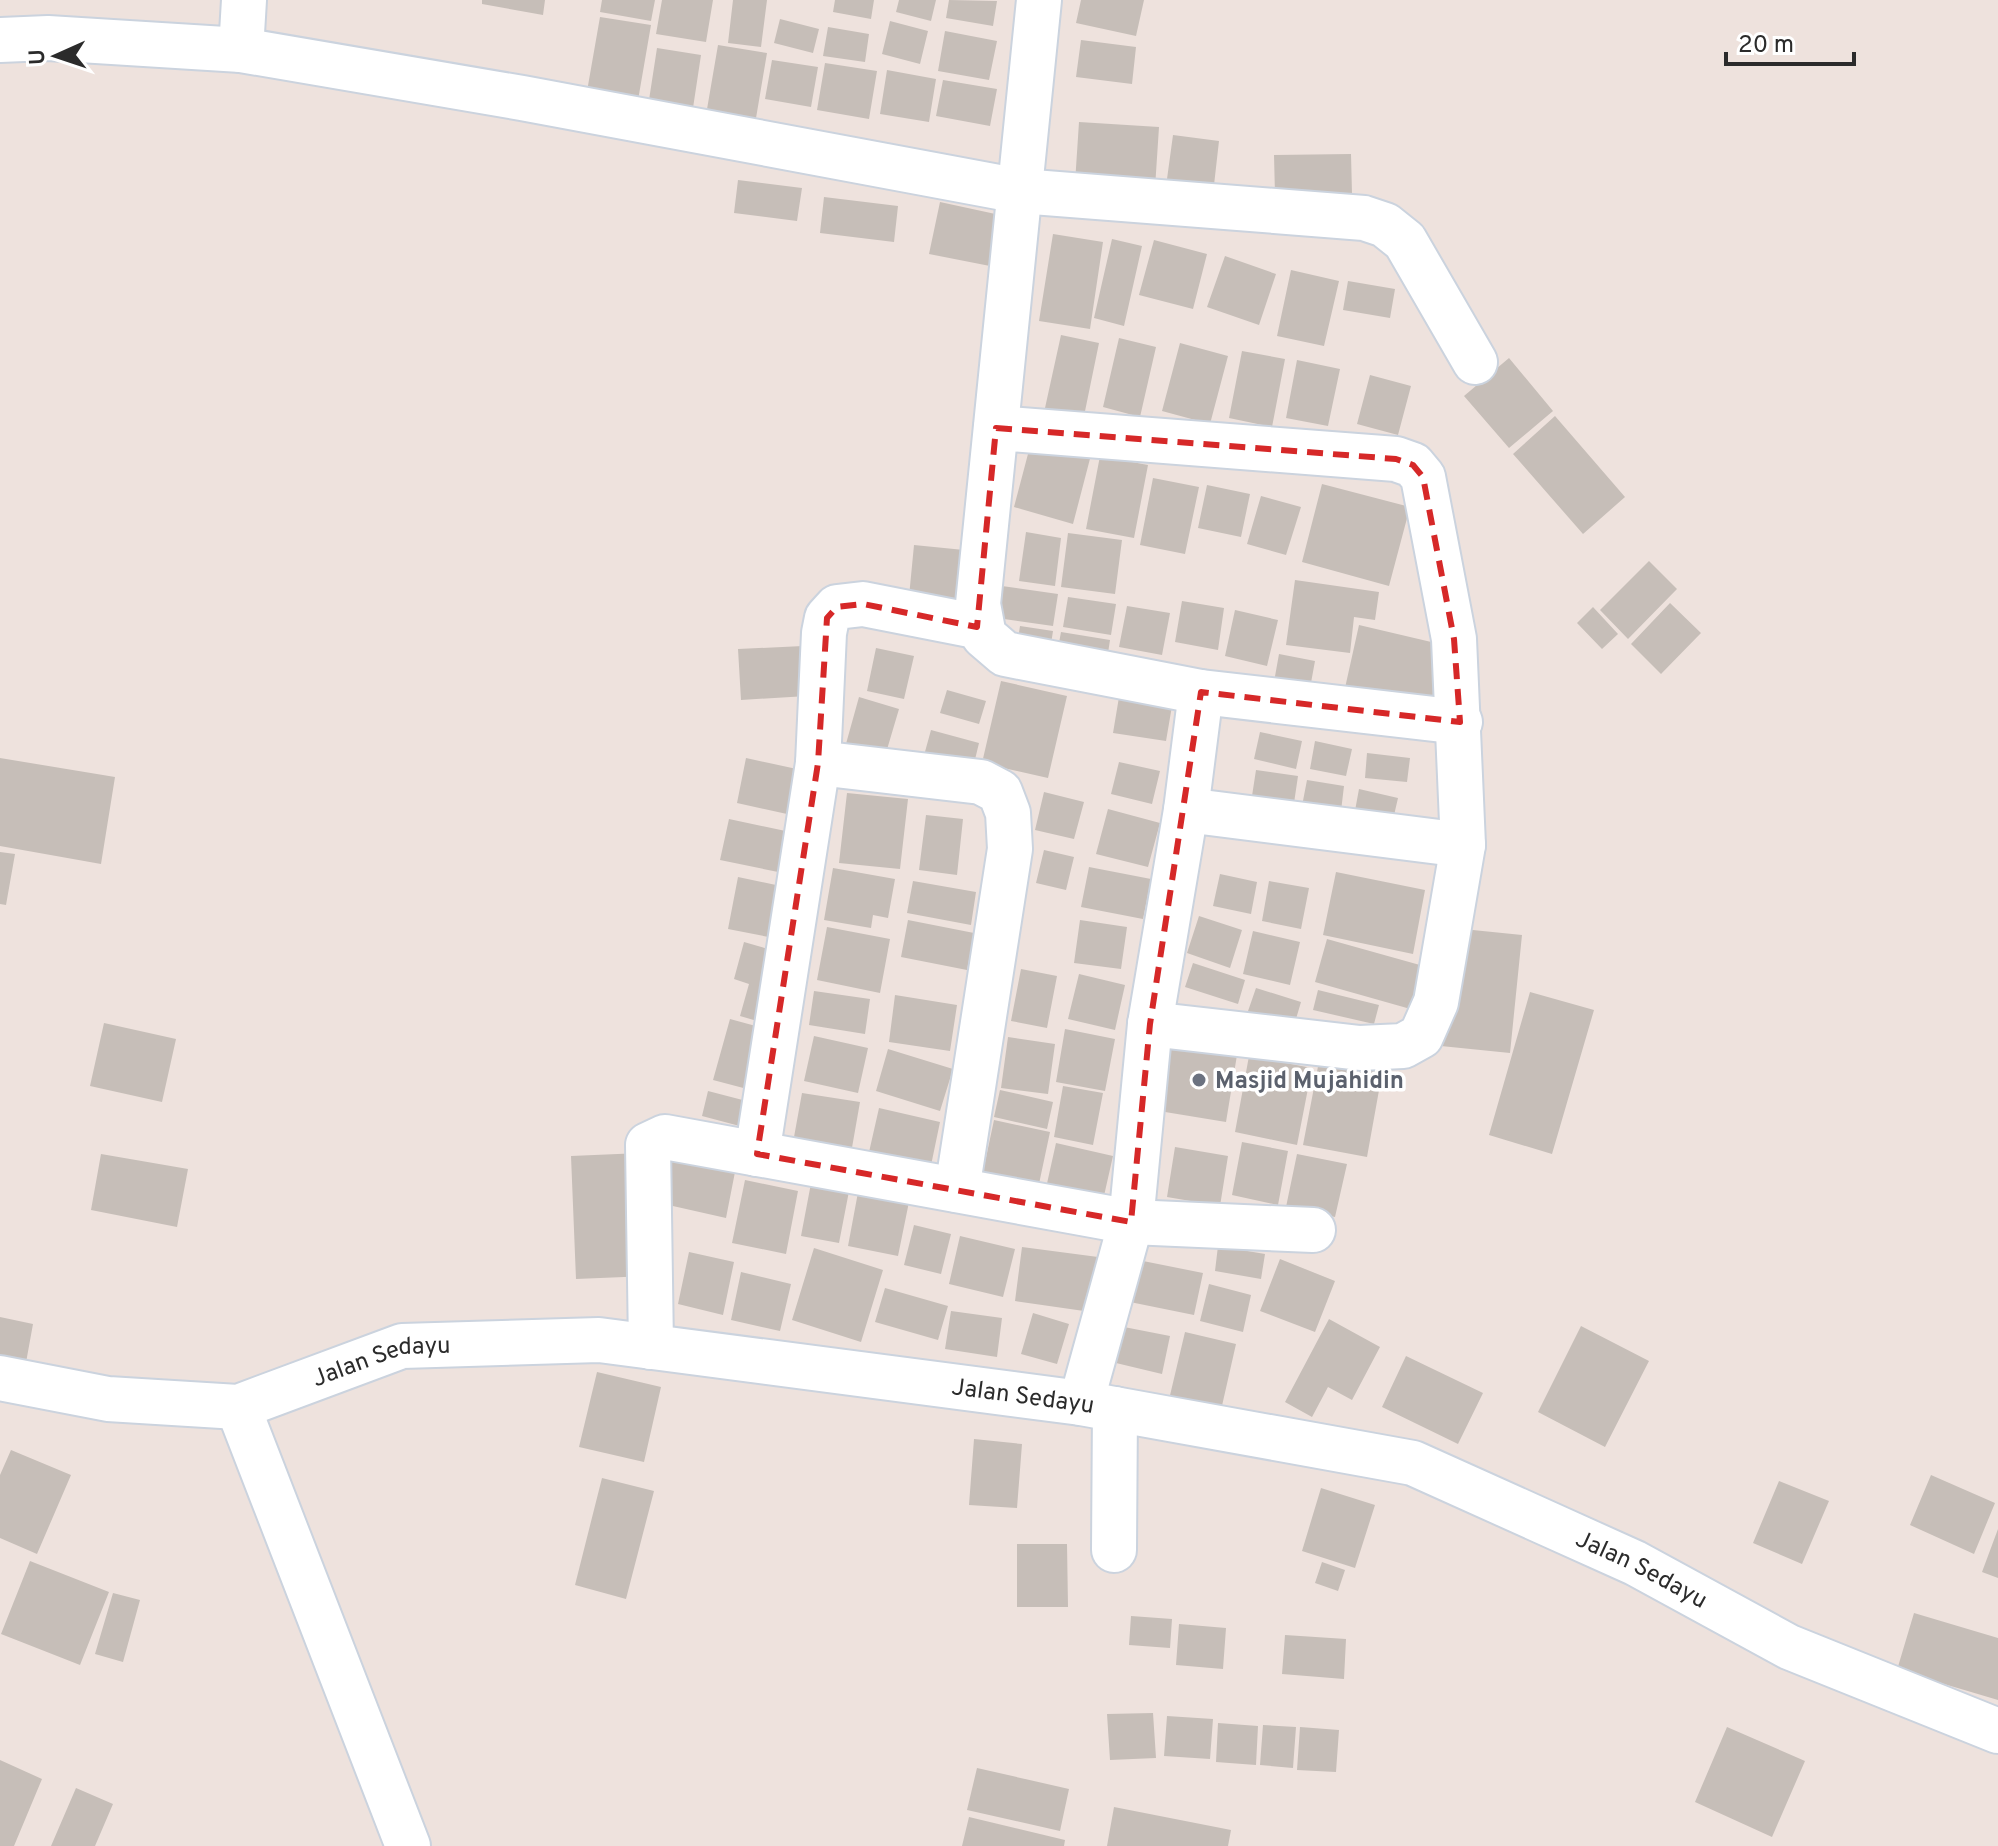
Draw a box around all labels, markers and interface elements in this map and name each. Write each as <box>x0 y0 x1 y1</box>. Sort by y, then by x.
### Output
north arrow <box>16 16 96 96</box>
scale bar <box>1726 16 1854 66</box>
text: 20 m <box>1738 31 1794 61</box>
text: U <box>25 48 52 65</box>
place label: Masjid Mujahidin <box>1215 1067 1404 1097</box>
marker: Masjid Mujahidin <box>1190 1071 1208 1089</box>
street label: Jalan Sedayu <box>308 1332 451 1395</box>
street label: Jalan Sedayu <box>950 1373 1097 1422</box>
street label: Jalan Sedayu <box>1570 1525 1712 1617</box>

